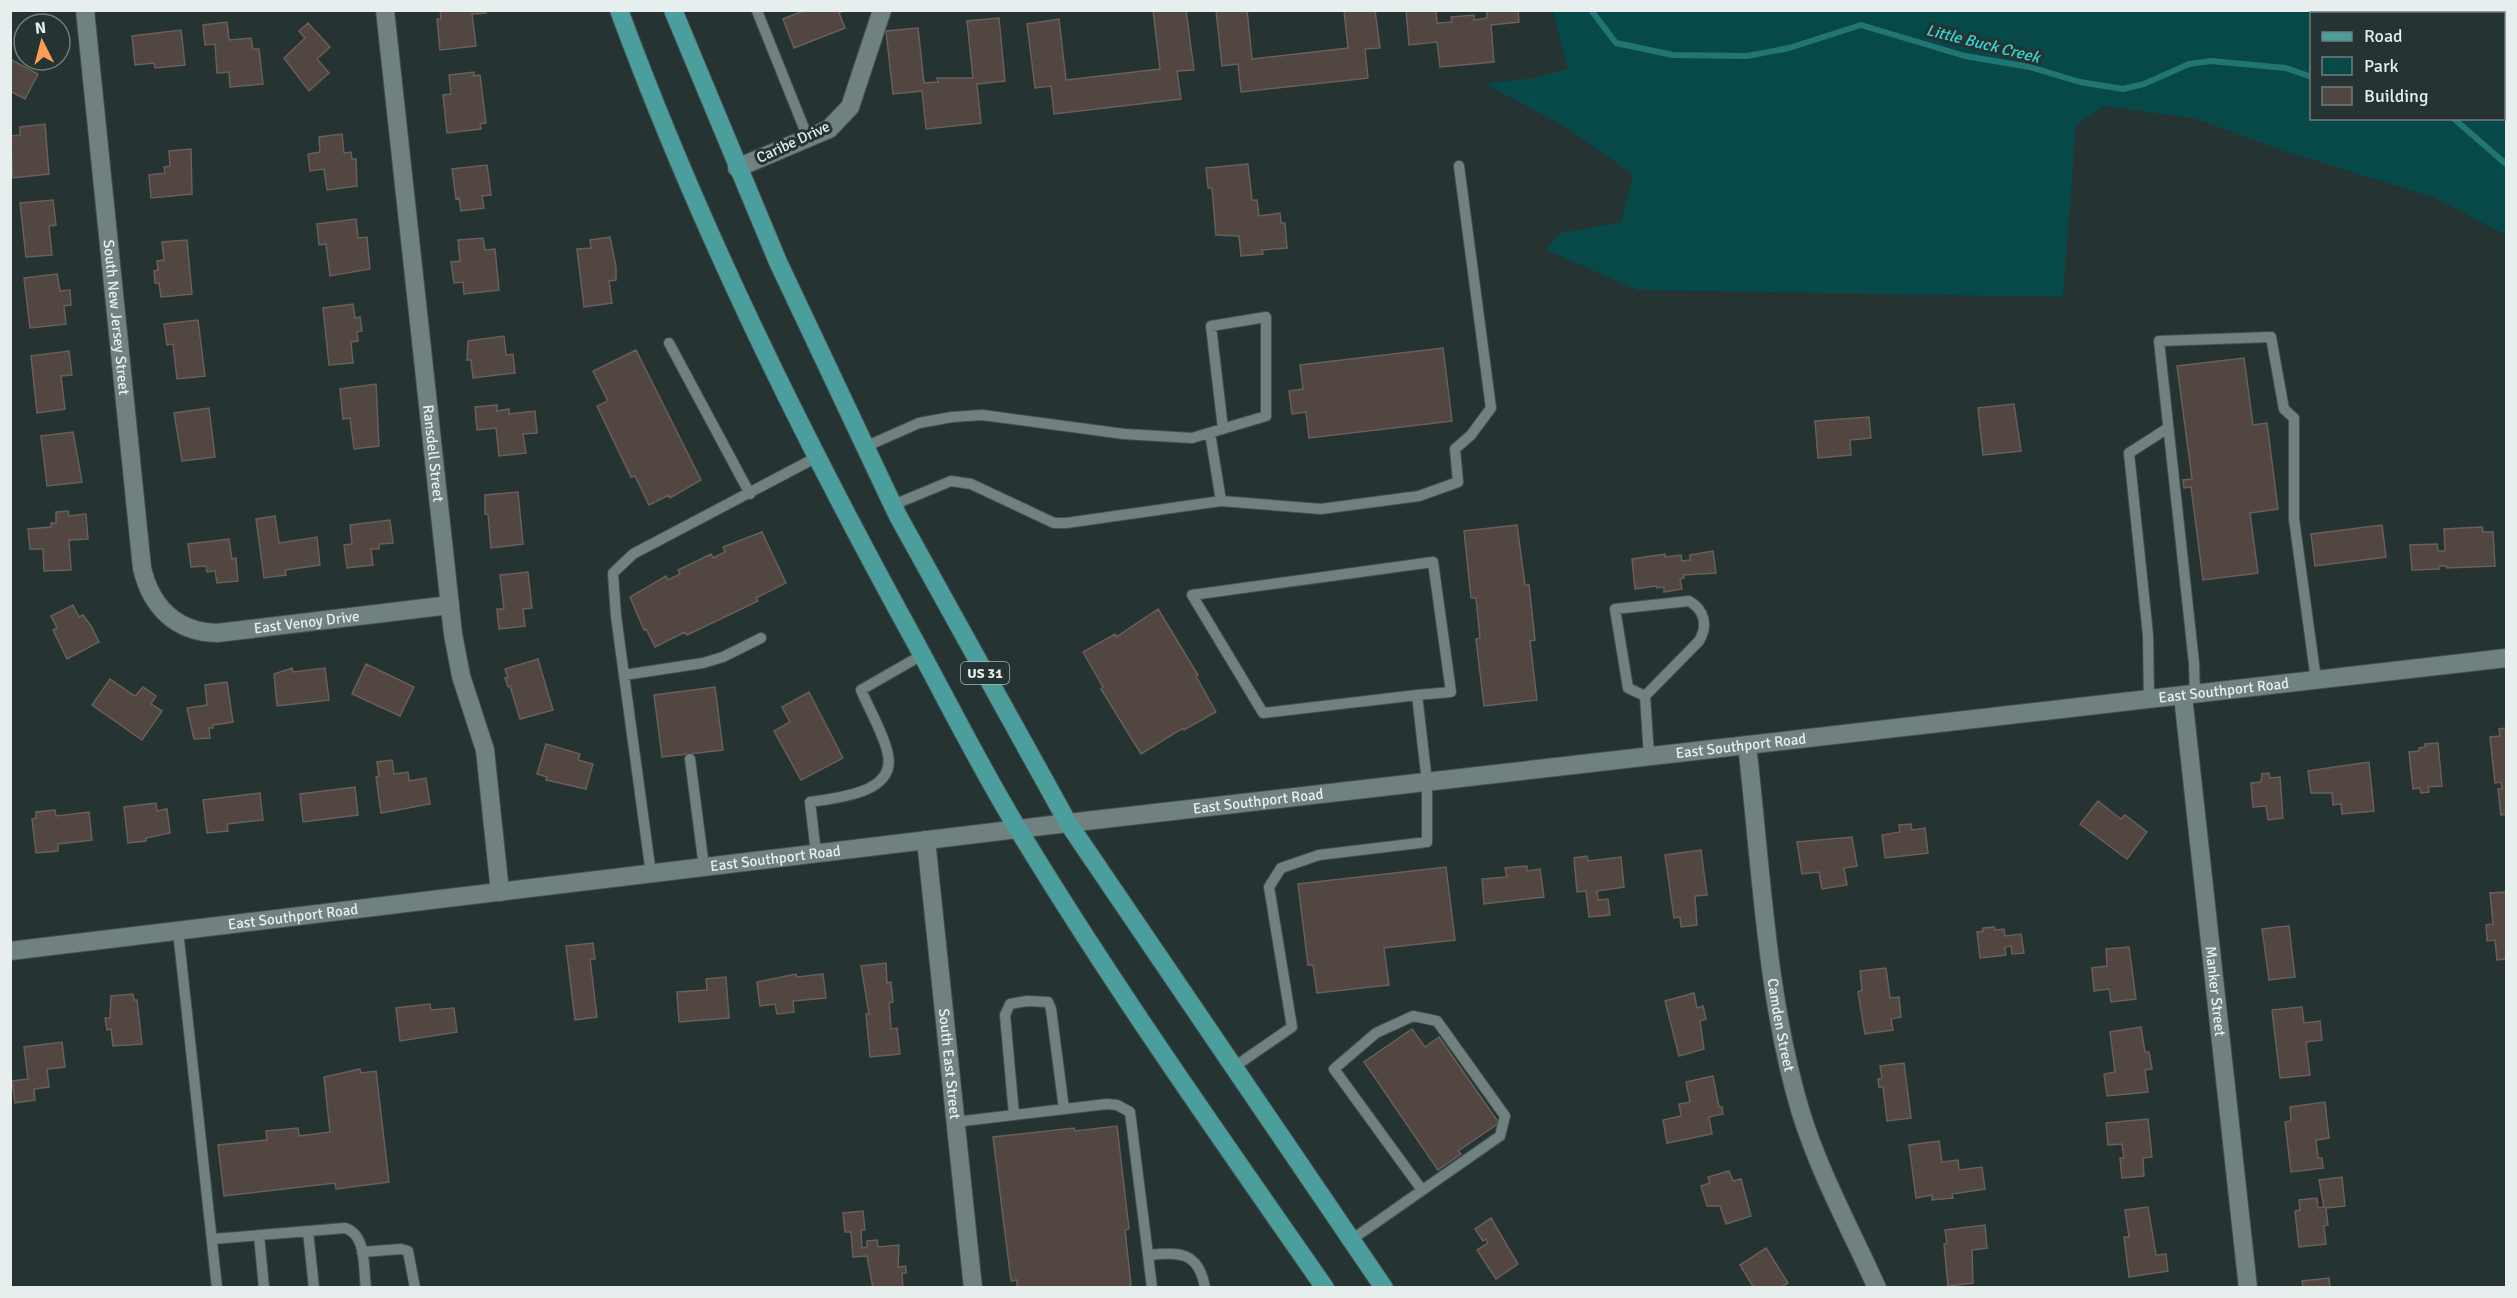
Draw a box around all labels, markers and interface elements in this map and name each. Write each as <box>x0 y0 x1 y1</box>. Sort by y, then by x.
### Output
north arrow <box>12 12 72 72</box>
legend <box>2310 12 2505 120</box>
text: N <box>34 18 47 39</box>
water label: Little Buck Creek <box>1924 20 2044 68</box>
text: Road <box>2364 25 2403 47</box>
text: Park <box>2364 55 2399 77</box>
text: Building <box>2364 85 2428 107</box>
street label: Caribe Drive <box>754 117 832 167</box>
street label: South New Jersey Street <box>100 239 133 396</box>
street label: Ransdell Street <box>419 404 448 503</box>
street label: East Venoy Drive <box>253 607 360 638</box>
road number: US 31 <box>961 662 1009 684</box>
street label: East Southport Road <box>2157 674 2290 707</box>
street label: East Southport Road <box>1675 729 1807 762</box>
street label: East Southport Road <box>1192 785 1324 818</box>
street label: East Southport Road <box>709 842 842 875</box>
street label: East Southport Road <box>227 900 359 934</box>
street label: Manker Street <box>2202 945 2229 1037</box>
street label: Camden Street <box>1763 977 1798 1073</box>
street label: South East Street <box>935 1007 964 1120</box>

